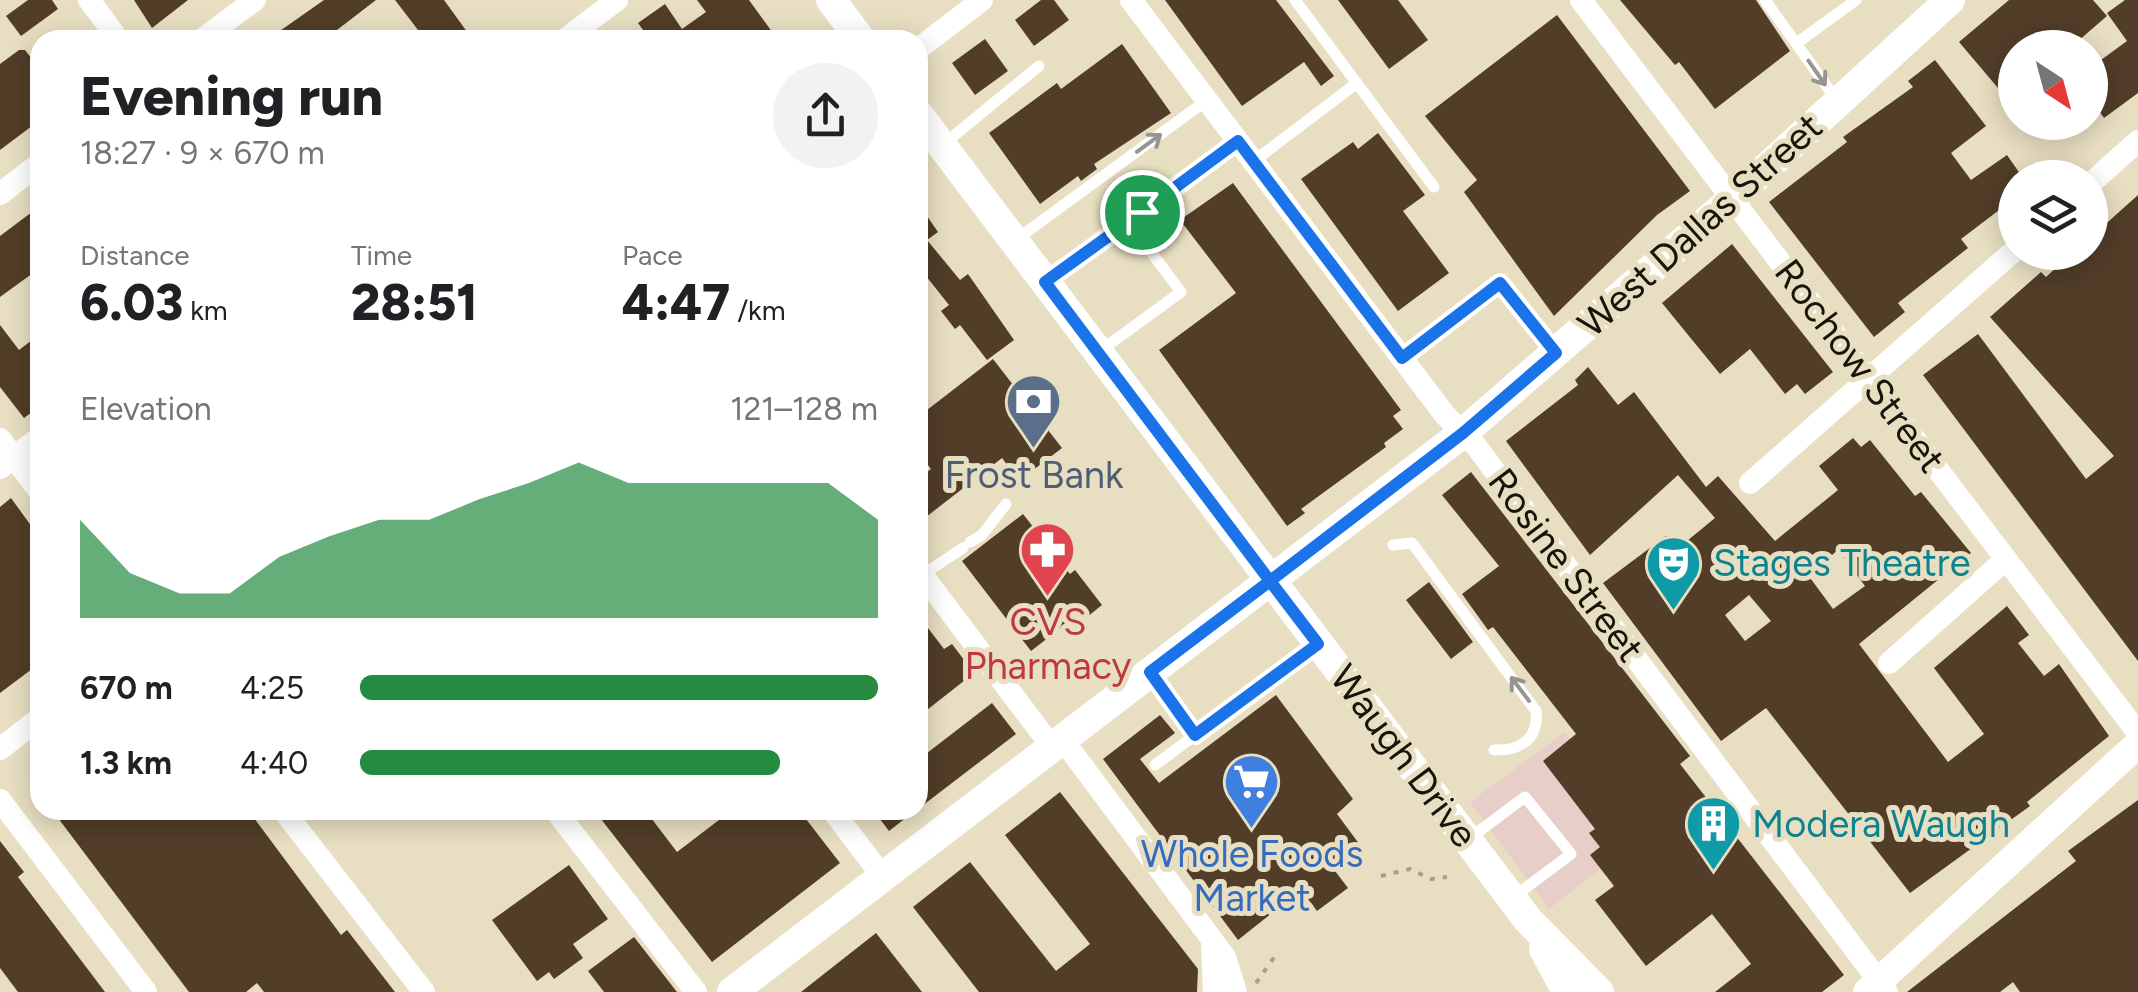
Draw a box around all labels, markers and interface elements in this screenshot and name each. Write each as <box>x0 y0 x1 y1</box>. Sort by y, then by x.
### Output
north arrow <box>1998 30 2108 140</box>
map controls <box>1998 30 2108 270</box>
one-way arrow <box>1807 58 1828 86</box>
text: Evening run <box>80 63 383 129</box>
button: share <box>773 63 878 168</box>
street label: West Dallas Street <box>1569 103 1831 347</box>
one-way arrow <box>1135 133 1162 154</box>
text: 18:27 · 9 × 670 m <box>80 134 325 172</box>
button: layers <box>1998 160 2108 270</box>
pin <box>1100 170 1185 255</box>
icon: arrive <box>1115 185 1170 240</box>
text: Distance <box>80 238 190 272</box>
text: Time <box>351 238 412 272</box>
text: Pace <box>622 238 683 272</box>
street label: Rochow Street <box>1765 250 1955 482</box>
text: 6.03 <box>80 272 183 333</box>
text: 28:51 <box>351 272 478 333</box>
text: 4:47 <box>622 272 730 333</box>
text: km <box>183 293 228 327</box>
text: /km <box>730 293 786 327</box>
bank icon: Frost Bank <box>1004 372 1064 451</box>
text: Elevation <box>80 390 212 428</box>
text: 121–128 m <box>730 390 878 428</box>
place label: Frost Bank <box>945 452 1124 498</box>
street label: Rosine Street <box>1478 459 1654 671</box>
pharmacy icon: CVS Pharmacy <box>1018 519 1078 598</box>
theatre icon: Stages Theatre <box>1644 533 1704 612</box>
place label: Stages Theatre <box>1713 540 1970 586</box>
place label: CVS Pharmacy <box>964 599 1132 689</box>
street label: Waugh Drive <box>1321 656 1487 856</box>
text: 670 m <box>80 669 173 707</box>
text: 4:25 <box>240 669 304 707</box>
one-way arrow <box>1509 676 1530 703</box>
text: 1.3 km <box>80 744 172 782</box>
text: 4:40 <box>240 744 308 782</box>
supermarket icon: Whole Foods Market <box>1222 751 1282 830</box>
building icon: Modera Waugh <box>1683 794 1743 873</box>
place label: Modera Waugh <box>1752 801 2010 847</box>
place label: Whole Foods Market <box>1141 831 1363 921</box>

